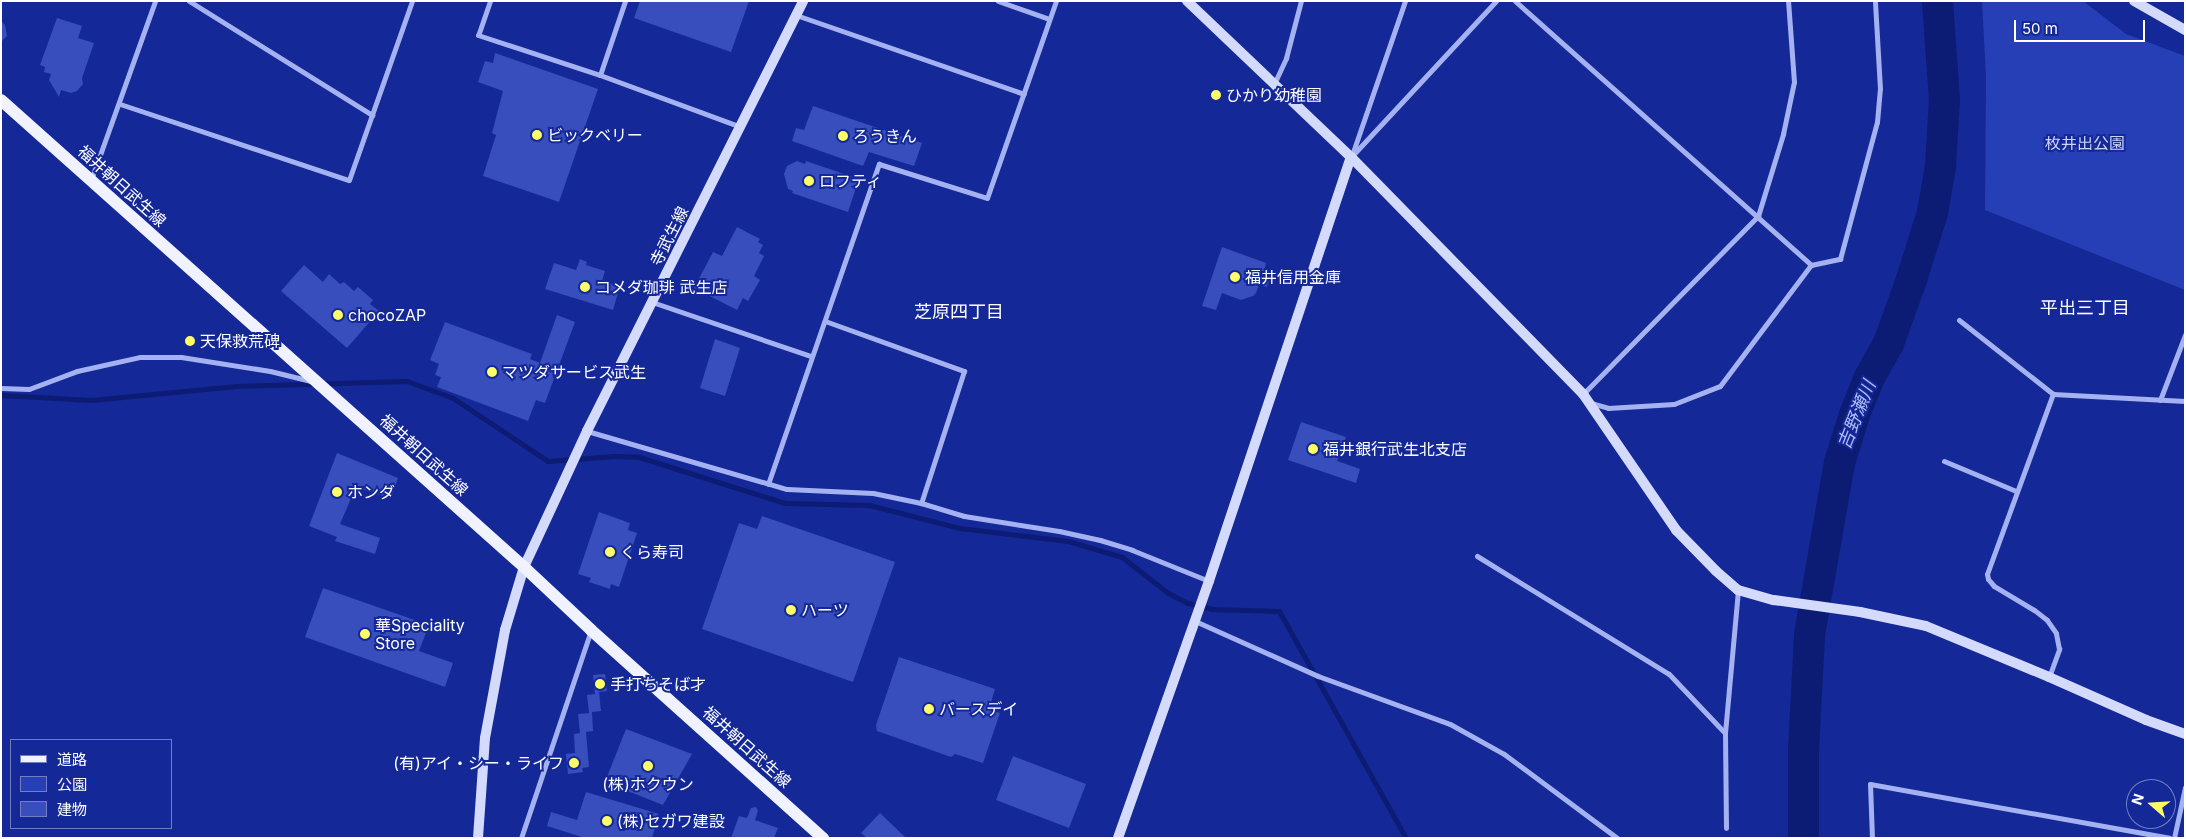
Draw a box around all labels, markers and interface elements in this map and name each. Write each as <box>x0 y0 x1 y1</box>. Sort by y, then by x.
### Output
scale bar <box>2016 10 2147 42</box>
text: 50 m <box>2022 19 2058 38</box>
place label: ひかり幼稚園 <box>1226 85 1322 105</box>
marker: ひかり幼稚園 <box>1210 89 1222 101</box>
place label: ビックベリー <box>547 125 643 145</box>
place label: ろうきん <box>853 126 917 146</box>
marker: ビックベリー <box>531 129 543 141</box>
marker: ろうきん <box>837 130 849 142</box>
park label: 枚井出公園 <box>2045 133 2125 153</box>
street label: 福井朝日武生線 <box>74 141 170 231</box>
place label: ロフティ <box>819 171 883 191</box>
marker: ロフティ <box>803 175 815 187</box>
street label: 寺武生線 <box>646 203 692 269</box>
place label: 福井信用金庫 <box>1245 267 1341 287</box>
marker: 福井信用金庫 <box>1229 271 1241 283</box>
place label: コメダ珈琲 武生店 <box>595 277 727 297</box>
marker: コメダ珈琲 武生店 <box>579 281 591 293</box>
district label: 平出三丁目 <box>2040 297 2130 319</box>
district label: 芝原四丁目 <box>914 301 1004 323</box>
place label: chocoZAP <box>348 305 426 325</box>
marker: chocoZAP <box>332 309 344 321</box>
place label: 天保救荒碑 <box>200 331 280 351</box>
marker: 天保救荒碑 <box>184 335 196 347</box>
place label: マツダサービス武生 <box>502 362 646 382</box>
marker: マツダサービス武生 <box>486 366 498 378</box>
water label: 吉野瀬川 <box>1834 378 1880 452</box>
street label: 福井朝日武生線 <box>376 410 472 500</box>
place label: 福井銀行武生北支店 <box>1323 439 1467 459</box>
marker: 福井銀行武生北支店 <box>1307 443 1319 455</box>
place label: ホンダ <box>347 482 395 502</box>
marker: ホンダ <box>331 486 343 498</box>
place label: くら寿司 <box>620 542 684 562</box>
marker: くら寿司 <box>604 546 616 558</box>
place label: ハーツ <box>801 600 849 620</box>
marker: ハーツ <box>785 604 797 616</box>
place label: 華Speciality Store <box>375 615 465 653</box>
marker: 華Speciality Store <box>359 628 371 640</box>
place label: 手打ちそば才 <box>610 674 706 694</box>
marker: 手打ちそば才 <box>594 678 606 690</box>
place label: バースデイ <box>939 699 1019 719</box>
street label: 福井朝日武生線 <box>699 702 795 792</box>
marker: バースデイ <box>923 703 935 715</box>
legend <box>10 739 172 829</box>
text: 道路 <box>57 750 87 769</box>
place label: (有)アイ・シー・ライフ <box>392 753 564 773</box>
marker: (有)アイ・シー・ライフ <box>568 757 580 769</box>
marker: (株)ホクウン <box>642 760 654 772</box>
place label: (株)ホクウン <box>602 774 694 794</box>
text: 公園 <box>57 775 87 794</box>
north arrow <box>2126 779 2176 829</box>
text: N <box>2128 791 2147 807</box>
text: 建物 <box>57 800 87 819</box>
place label: (株)セガワ建設 <box>617 811 725 831</box>
marker: (株)セガワ建設 <box>601 815 613 827</box>

